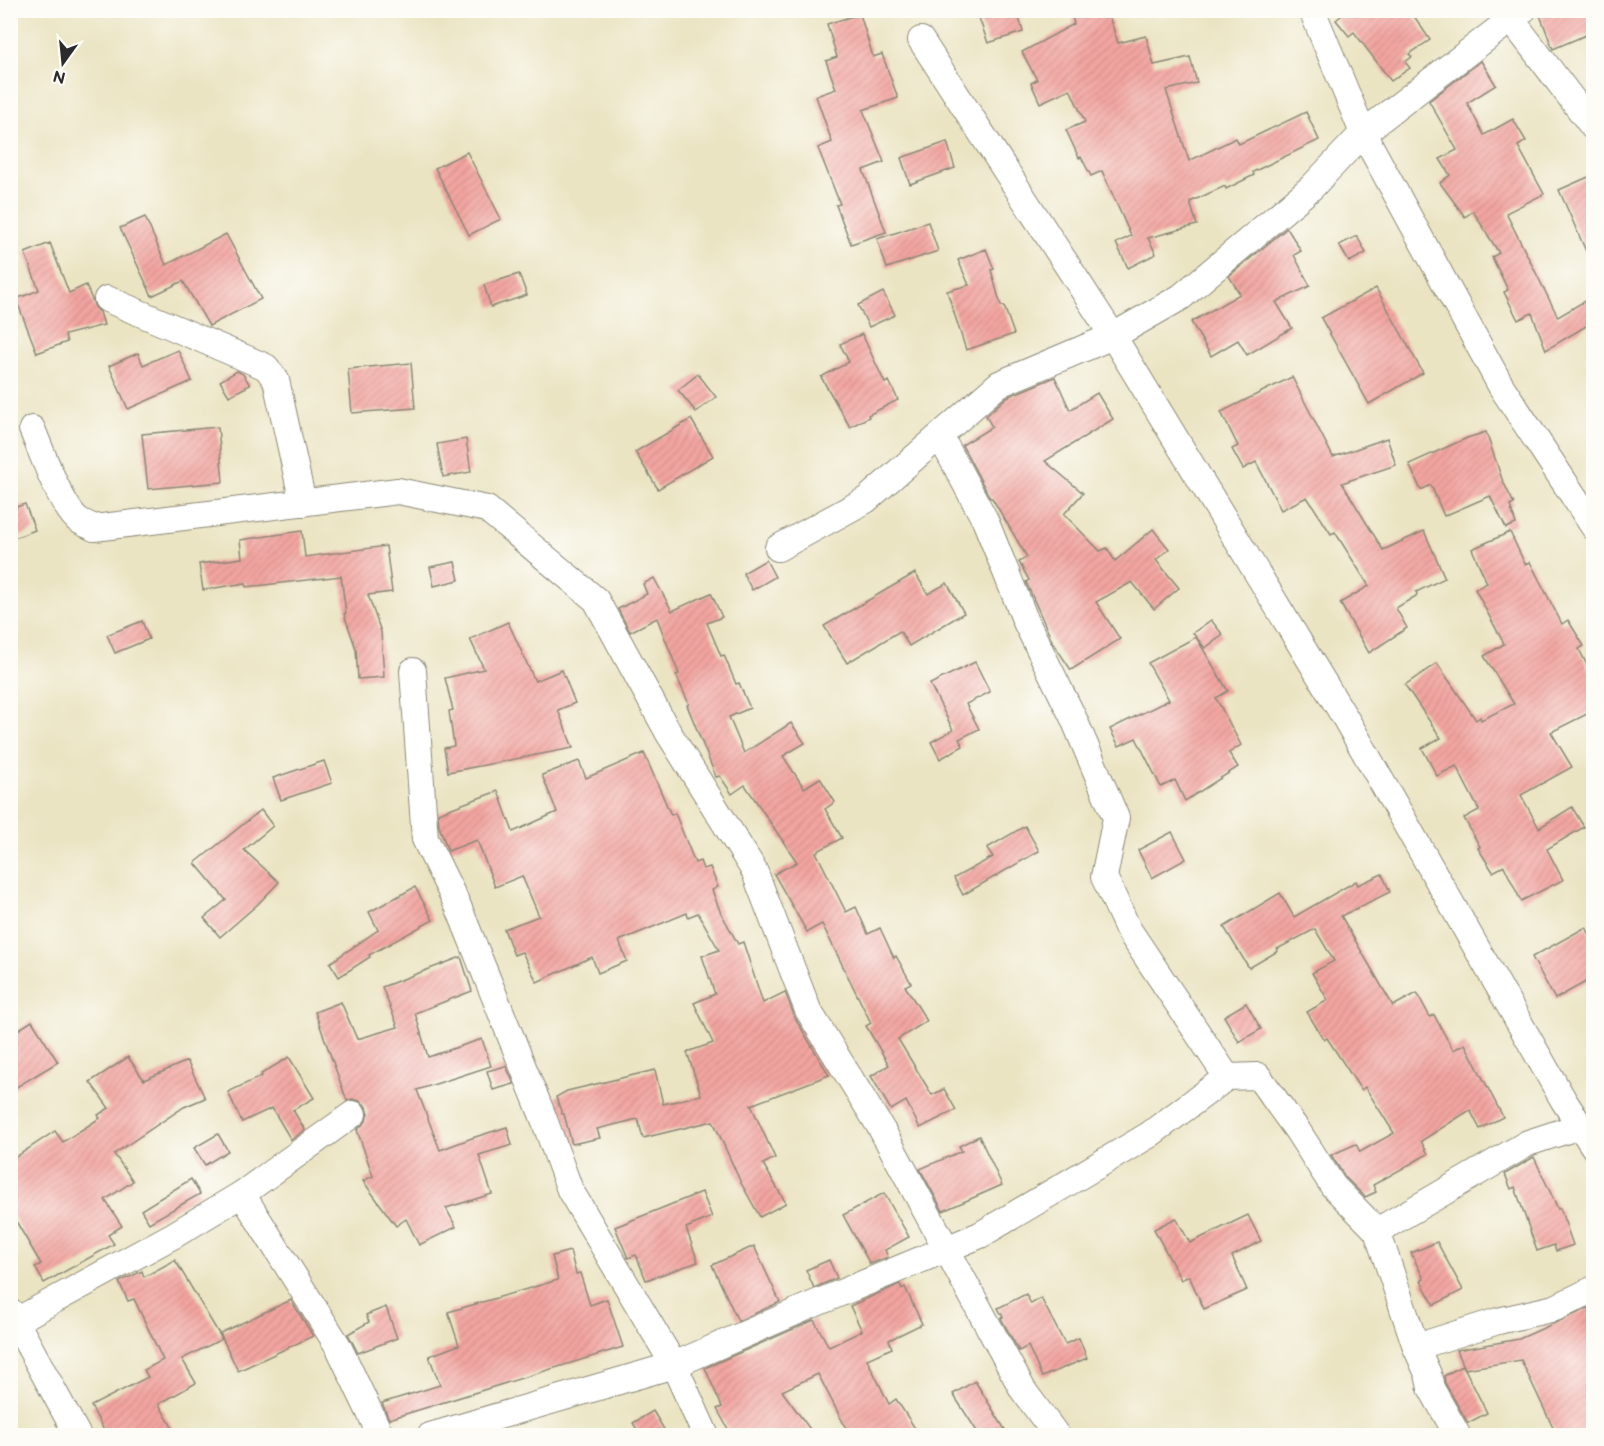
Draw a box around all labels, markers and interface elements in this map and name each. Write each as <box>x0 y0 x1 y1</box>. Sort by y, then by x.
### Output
north arrow <box>33 33 93 93</box>
text: N <box>51 65 68 87</box>

